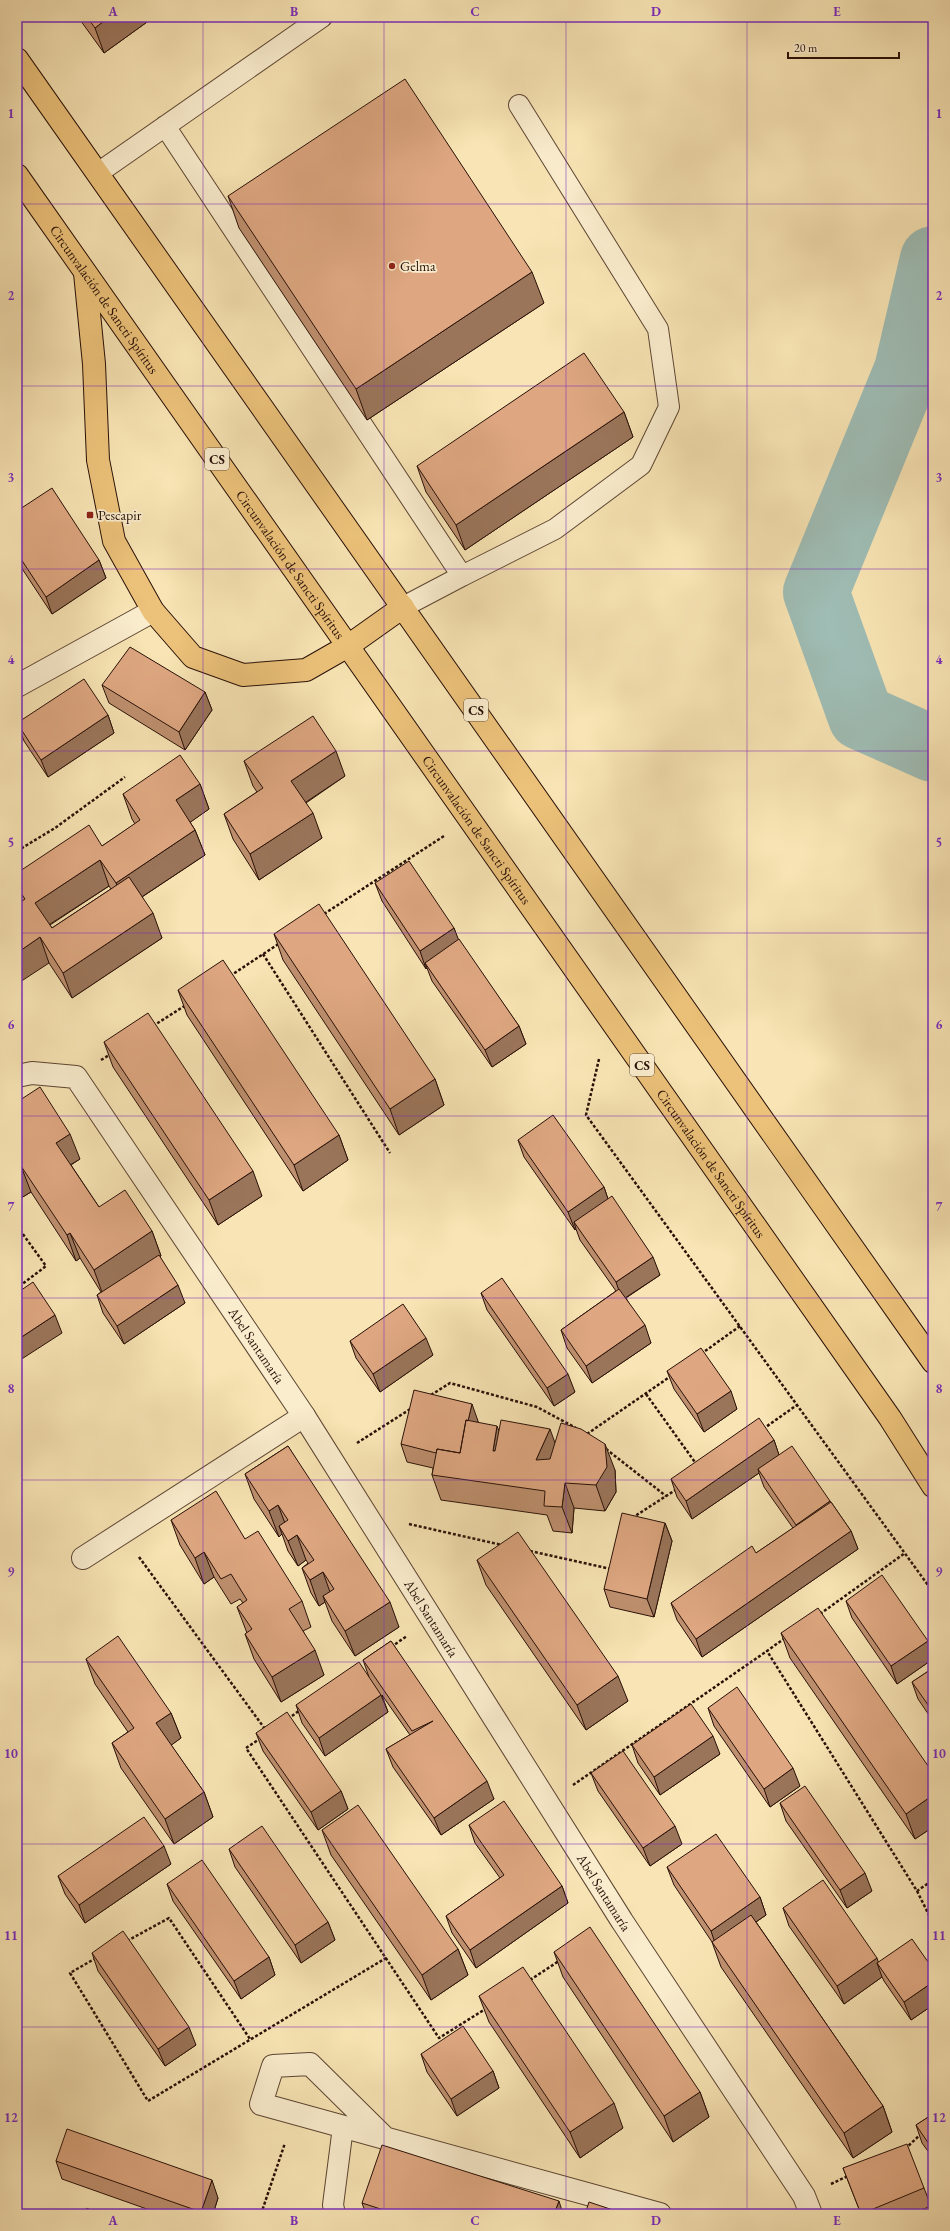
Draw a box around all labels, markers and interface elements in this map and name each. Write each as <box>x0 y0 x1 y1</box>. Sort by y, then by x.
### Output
text: A <box>107 3 118 20</box>
text: B <box>290 3 298 20</box>
text: C <box>470 3 480 20</box>
text: D <box>651 3 661 20</box>
text: E <box>833 3 841 20</box>
scale bar <box>788 34 899 60</box>
text: 20 m <box>794 40 818 56</box>
text: 1 <box>8 105 15 122</box>
text: 1 <box>936 105 943 122</box>
street label: Circunvalación de Sancti Spíritus <box>46 221 163 378</box>
place label: Gelma <box>400 257 436 275</box>
marker: Gelma <box>387 261 397 271</box>
text: 2 <box>8 287 15 304</box>
text: 2 <box>936 287 943 304</box>
road number: CS <box>205 448 229 470</box>
text: 3 <box>8 469 15 486</box>
text: 3 <box>936 469 943 486</box>
street label: Circunvalación de Sancti Spíritus <box>232 487 349 643</box>
place label: Pescapir <box>98 506 142 524</box>
marker: Pescapir <box>85 510 95 520</box>
text: 4 <box>8 651 15 668</box>
text: 4 <box>936 651 943 668</box>
road number: CS <box>464 699 488 721</box>
street label: Circunvalación de Sancti Spíritus <box>418 752 536 908</box>
text: 5 <box>8 834 14 851</box>
text: 5 <box>936 834 942 851</box>
text: 6 <box>8 1016 15 1033</box>
text: 6 <box>936 1016 943 1033</box>
road number: CS <box>630 1054 654 1076</box>
street label: Circunvalación de Sancti Spíritus <box>653 1086 770 1242</box>
text: 7 <box>8 1198 15 1215</box>
text: 7 <box>936 1198 943 1215</box>
street label: Abel Santamaría <box>224 1303 289 1387</box>
text: 8 <box>8 1380 15 1397</box>
text: 8 <box>936 1380 943 1397</box>
text: 9 <box>8 1563 15 1580</box>
text: 9 <box>936 1563 943 1580</box>
street label: Abel Santamaría <box>400 1575 463 1661</box>
text: 10 <box>4 1745 18 1762</box>
text: 10 <box>932 1745 946 1762</box>
street label: Abel Santamaría <box>572 1849 635 1935</box>
text: 11 <box>4 1927 18 1944</box>
text: 11 <box>932 1927 946 1944</box>
text: 12 <box>4 2109 18 2126</box>
text: 12 <box>932 2109 946 2126</box>
text: A <box>107 2212 118 2229</box>
text: B <box>290 2212 298 2229</box>
text: C <box>470 2212 480 2229</box>
text: D <box>651 2212 661 2229</box>
text: E <box>833 2212 841 2229</box>

